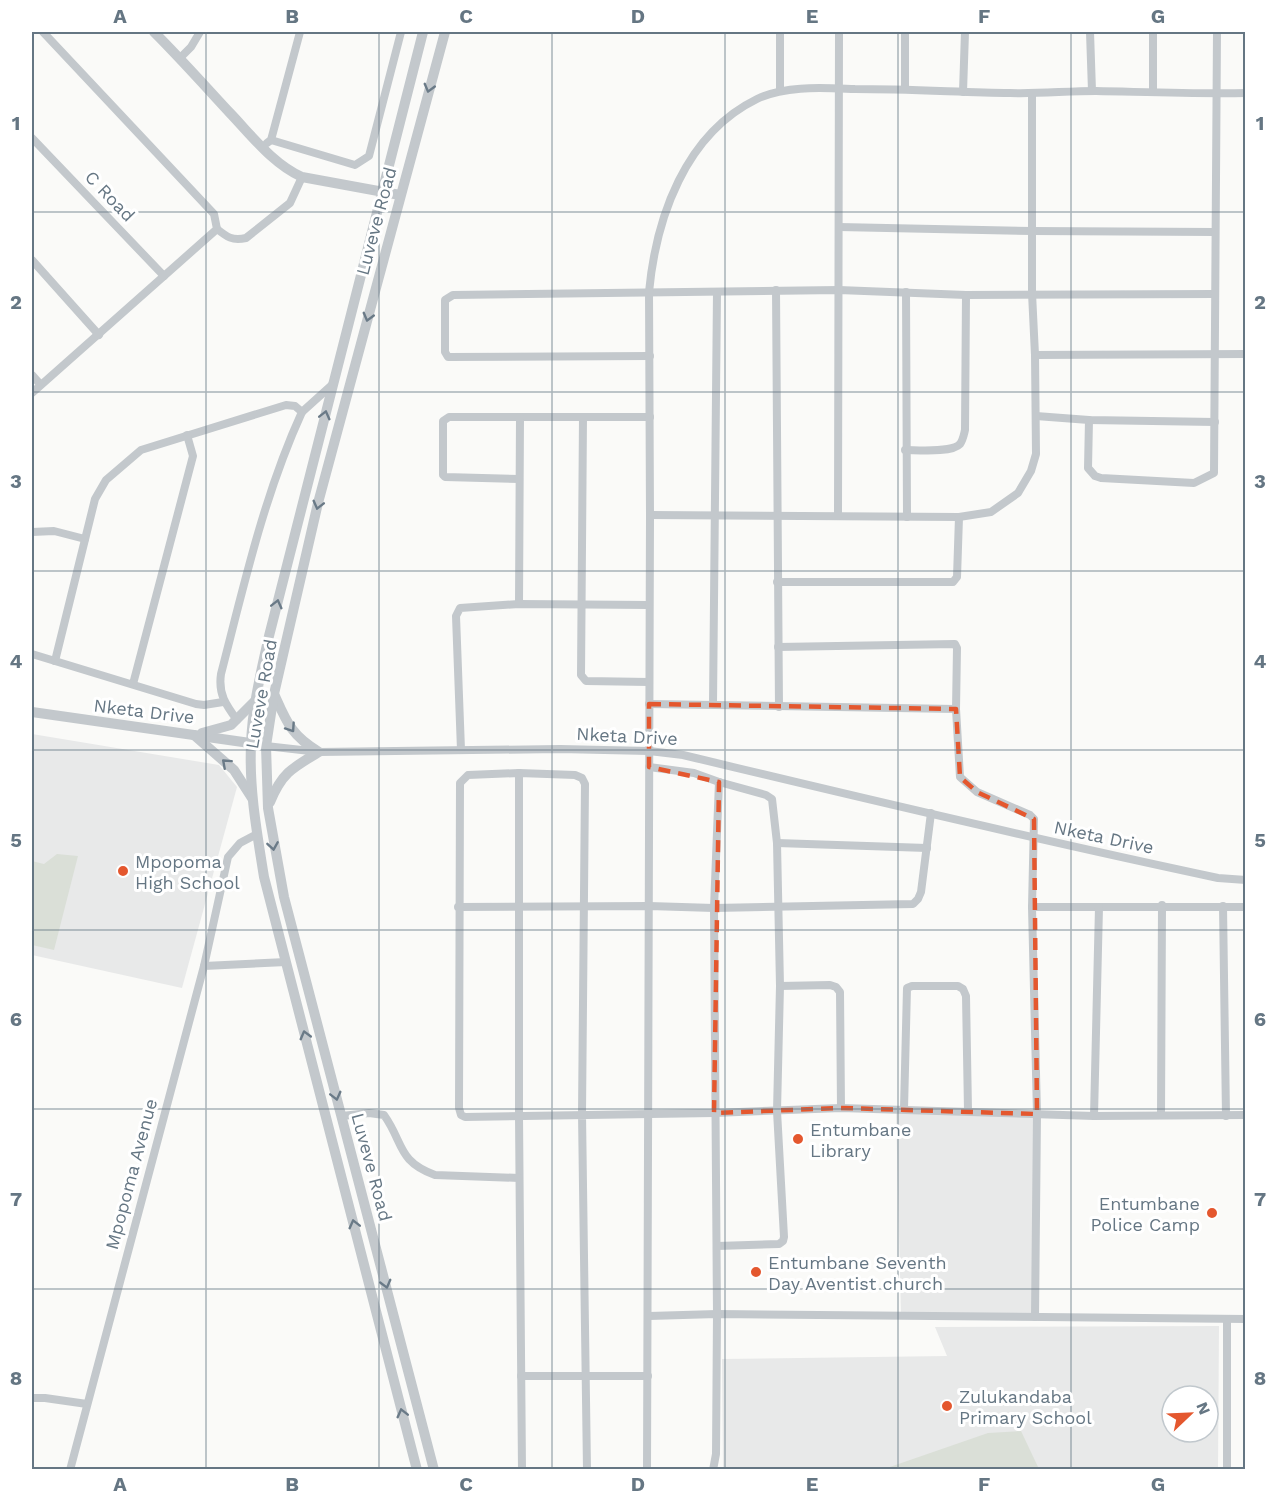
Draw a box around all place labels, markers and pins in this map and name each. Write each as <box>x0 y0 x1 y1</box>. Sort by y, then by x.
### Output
place label: Mpopoma High School <box>135 851 240 893</box>
marker: Mpopoma High School <box>116 864 130 878</box>
place label: Entumbane Library <box>810 1119 911 1161</box>
marker: Entumbane Library <box>791 1132 805 1146</box>
place label: Entumbane Police Camp <box>1091 1193 1200 1235</box>
marker: Entumbane Police Camp <box>1205 1206 1219 1220</box>
place label: Entumbane Seventh Day Aventist church <box>768 1252 947 1294</box>
marker: Entumbane Seventh Day Aventist church <box>749 1265 763 1279</box>
place label: Zulukandaba Primary School <box>959 1386 1092 1428</box>
marker: Zulukandaba Primary School <box>940 1399 954 1413</box>

